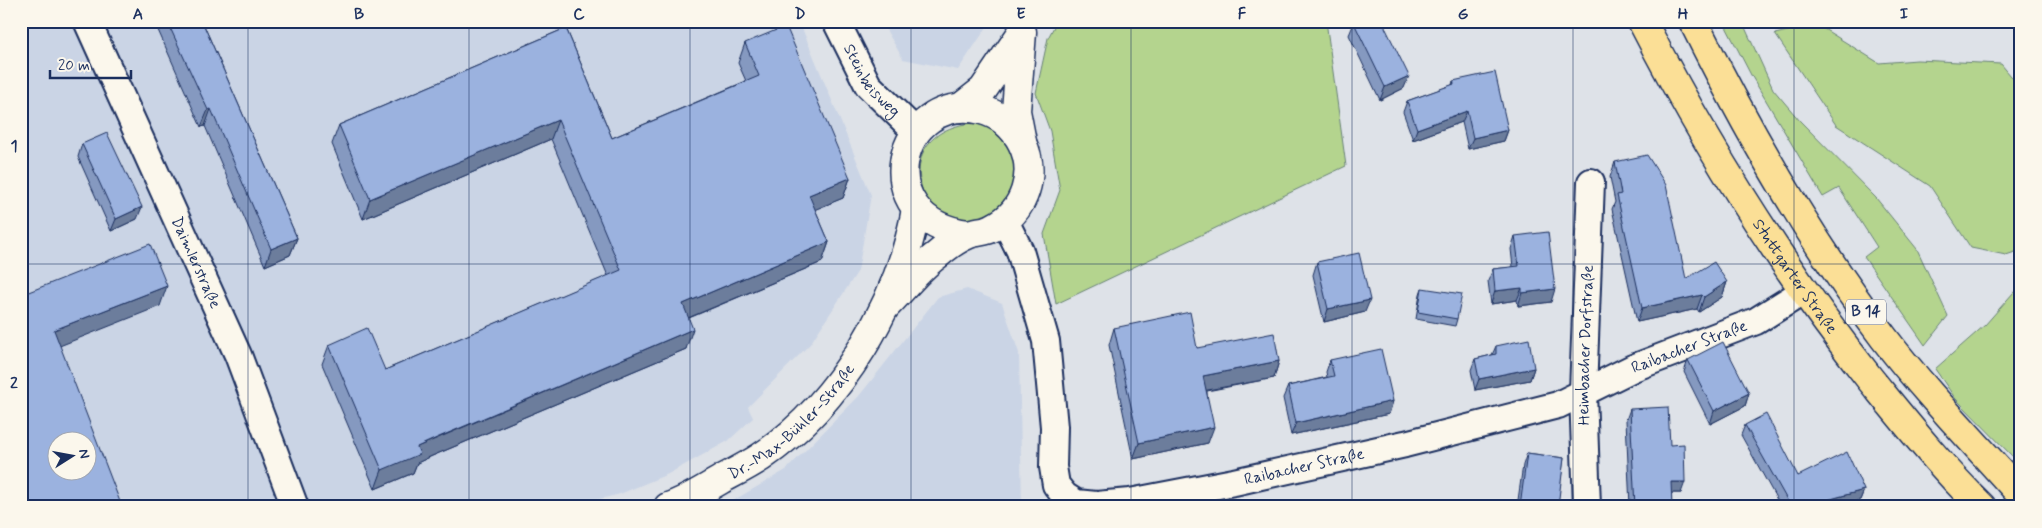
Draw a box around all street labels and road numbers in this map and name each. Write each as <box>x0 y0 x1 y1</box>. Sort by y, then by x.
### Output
street label: Steinbeisweg <box>839 40 905 122</box>
street label: Daimlerstraße <box>166 213 226 312</box>
street label: Stuttgarter Straße <box>1748 215 1842 338</box>
street label: Heimbacher Dorfstraße <box>1572 264 1598 426</box>
road number: B 14 <box>1846 300 1886 324</box>
street label: Raibacher Straße <box>1628 315 1750 378</box>
street label: Dr.-Max-Bühler-Straße <box>725 360 859 484</box>
street label: Raibacher Straße <box>1242 443 1366 490</box>

